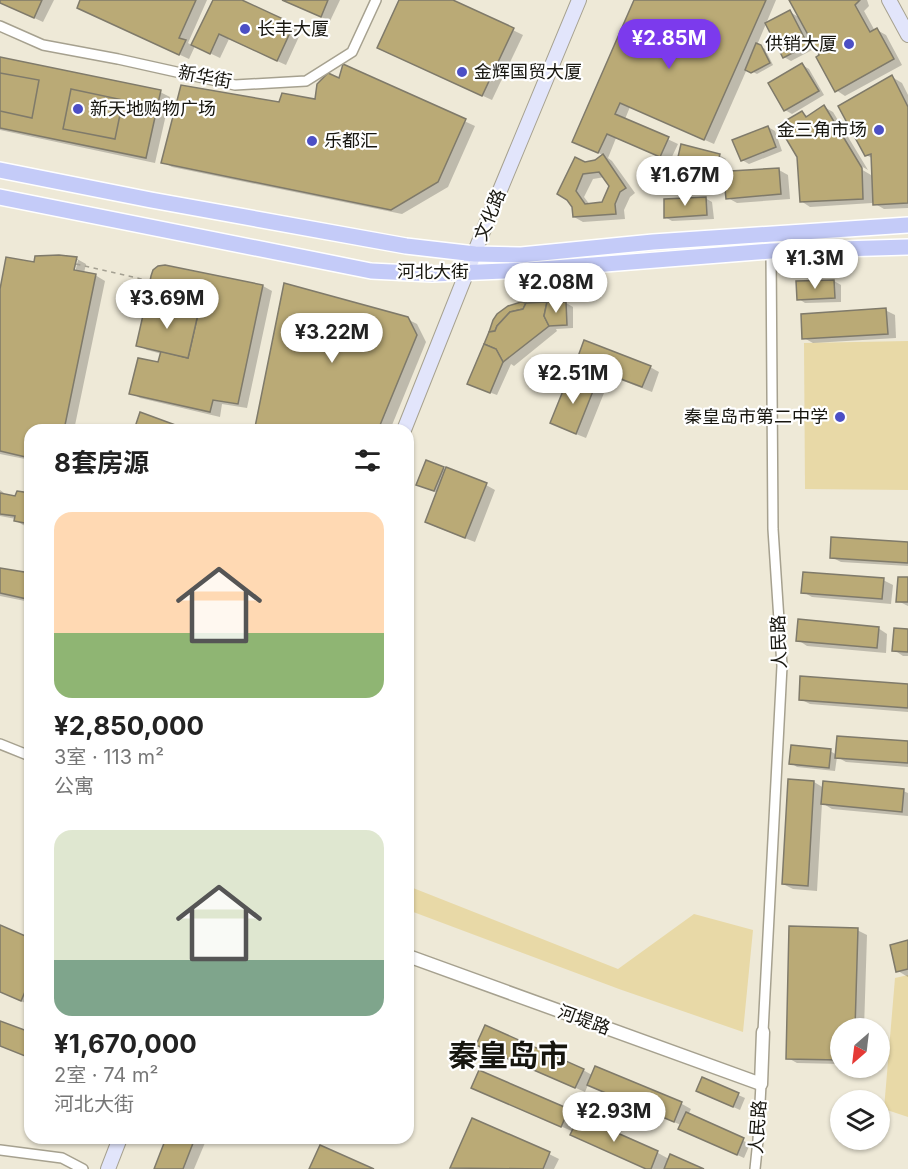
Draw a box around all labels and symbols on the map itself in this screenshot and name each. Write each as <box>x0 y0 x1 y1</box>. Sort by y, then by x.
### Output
place label: 长丰大厦 <box>257 18 329 39</box>
pin: ¥2.85M <box>620 19 718 70</box>
marker: 长丰大厦 <box>238 22 252 36</box>
place label: 供销大厦 <box>765 33 837 54</box>
marker: 供销大厦 <box>842 37 856 51</box>
street label: 新华街 <box>177 61 234 92</box>
place label: 金辉国贸大厦 <box>474 61 582 82</box>
marker: 金辉国贸大厦 <box>455 65 469 79</box>
place label: 新天地购物广场 <box>90 98 216 119</box>
marker: 新天地购物广场 <box>71 102 85 116</box>
place label: 金三角市场 <box>777 119 867 140</box>
marker: 金三角市场 <box>872 123 886 137</box>
place label: 乐都汇 <box>324 130 378 151</box>
marker: 乐都汇 <box>305 134 319 148</box>
pin: ¥1.67M <box>636 156 734 207</box>
street label: 文化路 <box>470 186 509 244</box>
pin: ¥1.3M <box>773 239 857 290</box>
street label: 河北大街 <box>397 261 469 282</box>
pin: ¥2.08M <box>507 263 605 314</box>
pin: ¥3.69M <box>118 279 216 330</box>
pin: ¥3.22M <box>283 313 381 364</box>
pin: ¥2.51M <box>524 354 622 405</box>
place label: 秦皇岛市第二中学 <box>684 406 828 427</box>
marker: 秦皇岛市第二中学 <box>833 410 847 424</box>
street label: 人民路 <box>767 615 790 669</box>
street label: 河堤路 <box>555 1000 613 1039</box>
north arrow <box>830 1018 890 1078</box>
district label: 秦皇岛市 <box>448 1037 568 1073</box>
pin: ¥2.93M <box>565 1092 663 1143</box>
street label: 人民路 <box>745 1099 770 1155</box>

